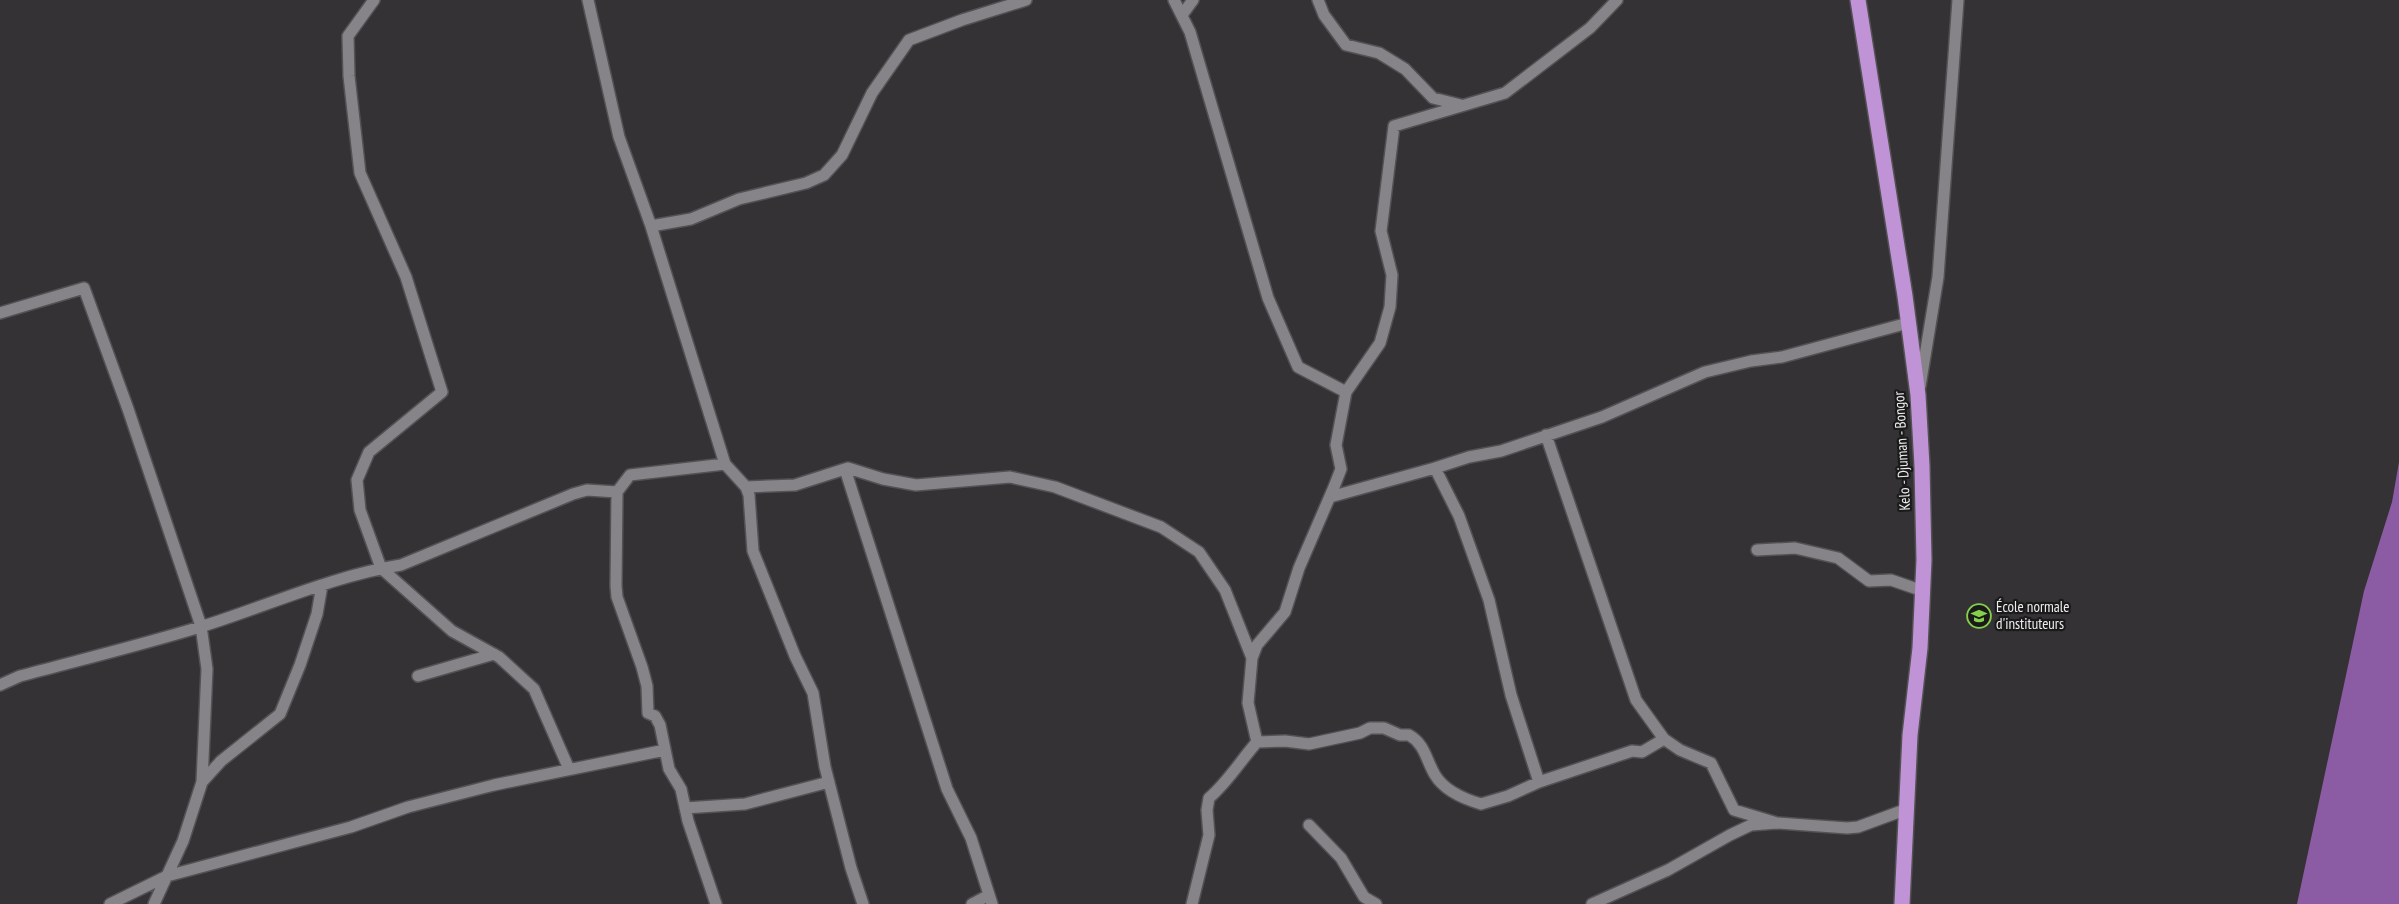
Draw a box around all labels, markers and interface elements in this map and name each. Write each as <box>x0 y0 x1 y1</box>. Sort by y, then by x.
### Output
street label: Kelo - Djuman - Bongor <box>1889 390 1914 511</box>
place label: École normale d'instituteurs <box>1996 597 2070 633</box>
school or university icon: École normale d'instituteurs <box>1966 603 1992 629</box>

